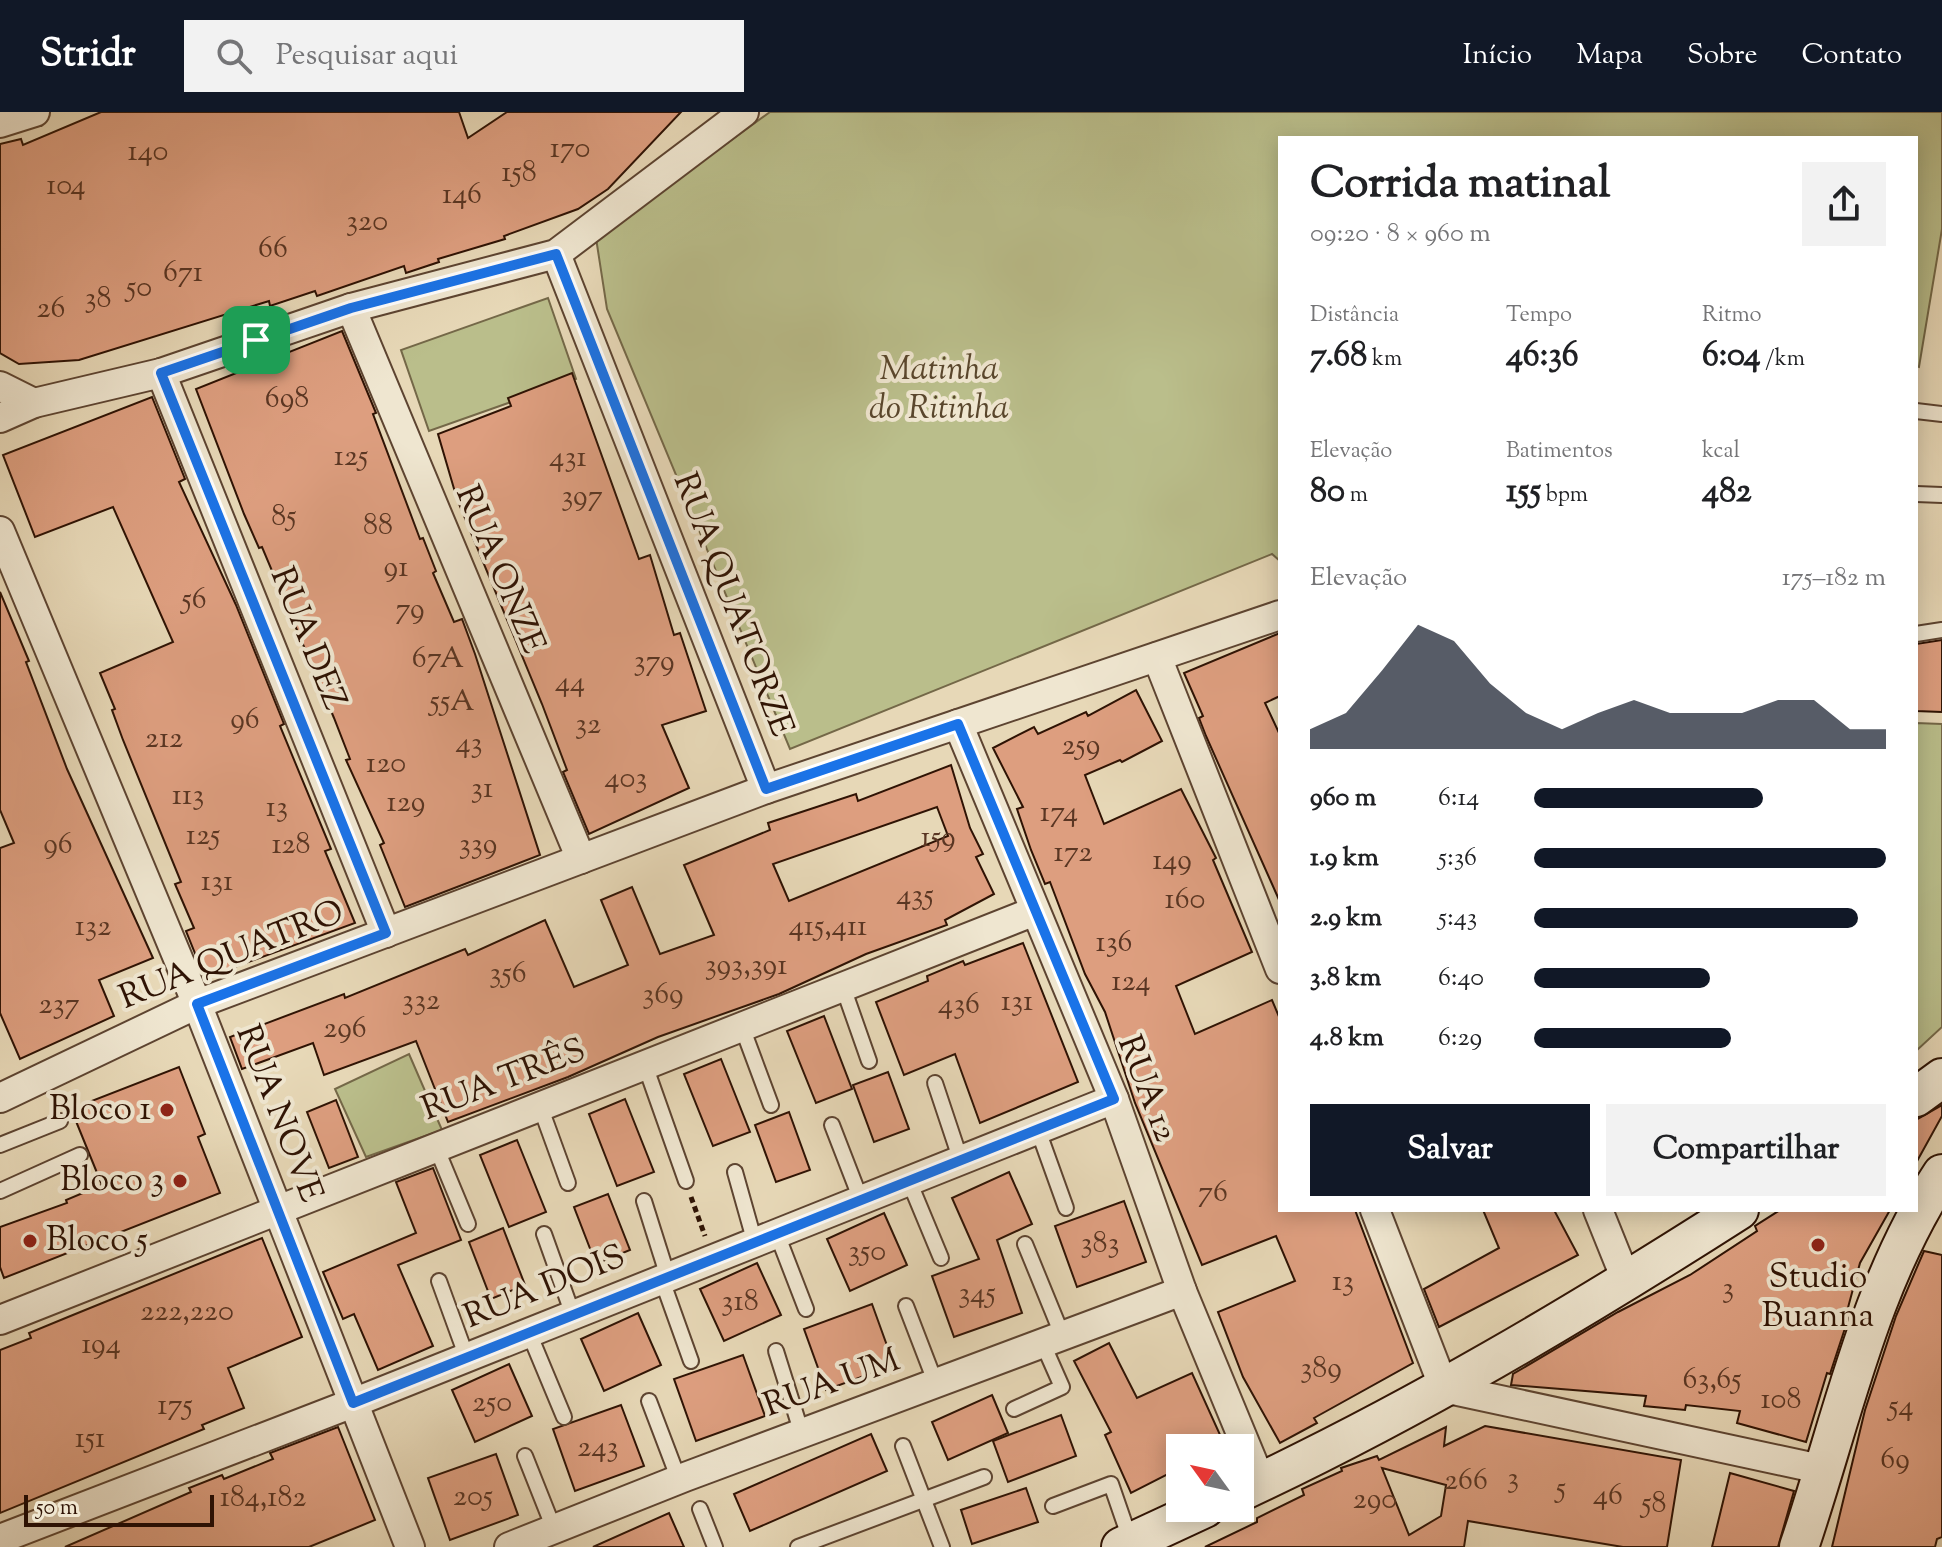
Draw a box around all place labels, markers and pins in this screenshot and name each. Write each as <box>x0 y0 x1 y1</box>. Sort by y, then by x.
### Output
pin <box>222 306 290 374</box>
place label: Bloco 1 <box>49 1086 151 1135</box>
marker: Bloco 1 <box>158 1101 176 1119</box>
place label: Bloco 3 <box>60 1157 164 1206</box>
marker: Bloco 3 <box>171 1172 189 1190</box>
place label: Bloco 5 <box>46 1217 148 1266</box>
marker: Bloco 5 <box>21 1232 39 1250</box>
marker: Studio Buanna <box>1809 1236 1827 1254</box>
place label: Studio Buanna <box>1762 1254 1874 1342</box>

